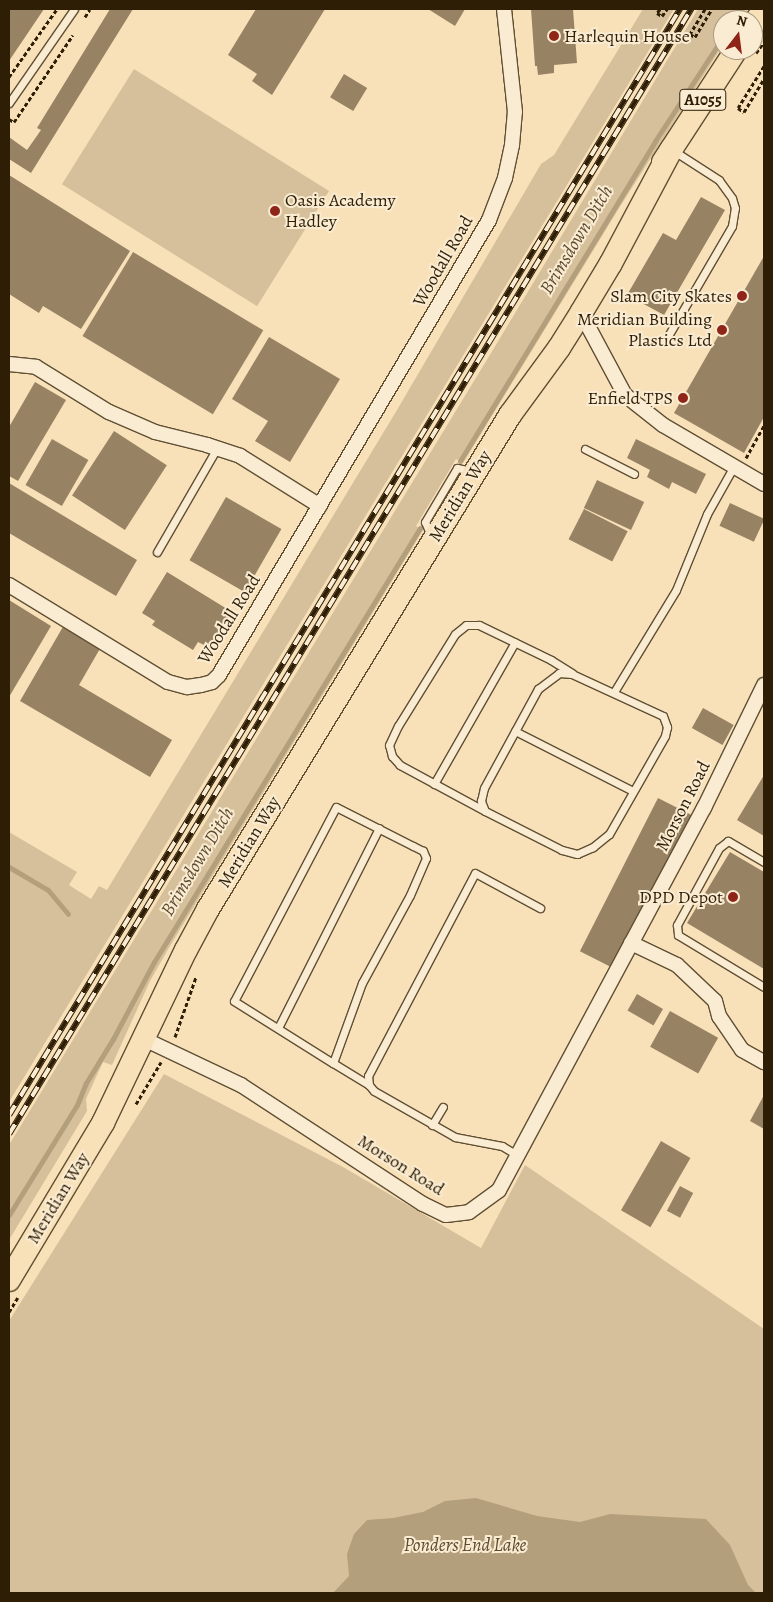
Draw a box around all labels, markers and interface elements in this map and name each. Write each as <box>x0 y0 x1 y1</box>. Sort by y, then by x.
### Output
north arrow <box>713 10 763 60</box>
text: N <box>734 10 749 31</box>
place label: Harlequin House <box>564 25 690 47</box>
marker: Harlequin House <box>548 30 560 42</box>
road number: A1055 <box>679 86 727 114</box>
water label: Brimsdown Ditch <box>536 182 618 298</box>
place label: Oasis Academy Hadley <box>285 190 395 232</box>
marker: Oasis Academy Hadley <box>269 205 281 217</box>
street label: Woodall Road <box>408 212 478 310</box>
place label: Slam City Skates <box>610 285 732 307</box>
marker: Slam City Skates <box>736 290 748 302</box>
place label: Meridian Building Plastics Ltd <box>577 309 712 352</box>
marker: Meridian Building Plastics Ltd <box>716 324 728 336</box>
place label: Enfield TPS <box>588 387 673 409</box>
marker: Enfield TPS <box>677 392 689 404</box>
street label: Meridian Way <box>424 446 496 546</box>
street label: Woodall Road <box>193 570 265 668</box>
street label: Morson Road <box>651 758 715 854</box>
street label: Meridian Way <box>213 792 285 892</box>
water label: Brimsdown Ditch <box>157 804 239 920</box>
place label: DPD Depot <box>639 886 723 908</box>
marker: DPD Depot <box>727 891 739 903</box>
street label: Morson Road <box>354 1130 448 1200</box>
street label: Meridian Way <box>22 1148 94 1248</box>
water label: Ponders End Lake <box>404 1535 526 1557</box>

